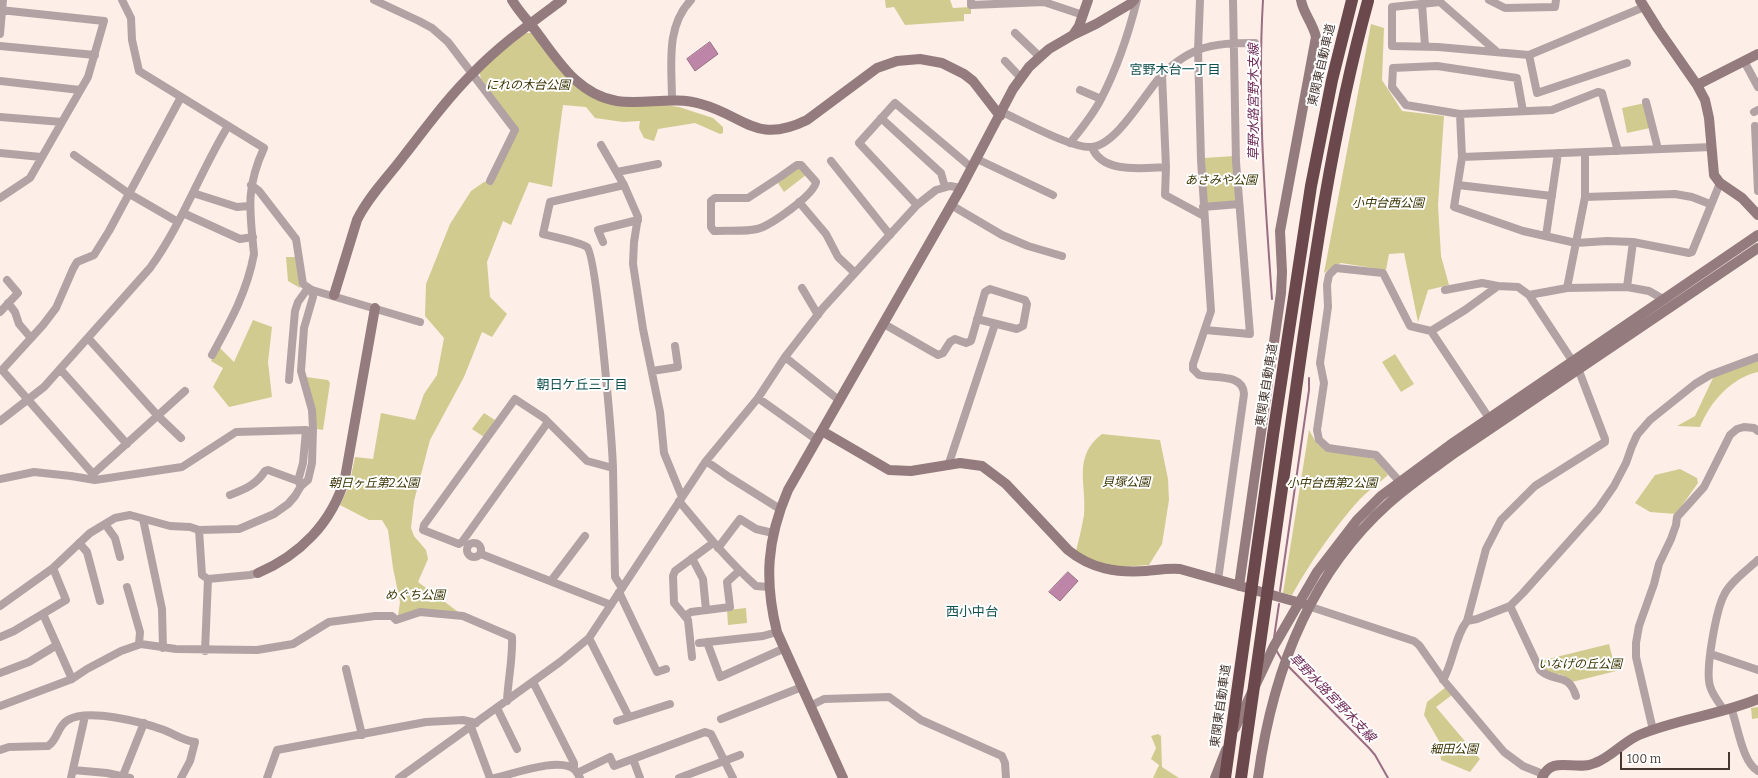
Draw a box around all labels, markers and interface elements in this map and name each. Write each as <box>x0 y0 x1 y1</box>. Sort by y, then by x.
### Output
street label: 東関東自動車道 <box>1306 22 1338 108</box>
water label: 草野水路宮野木支線 <box>1246 44 1262 160</box>
district label: 宮野木台一丁目 <box>1130 62 1220 78</box>
park label: にれの木台公園 <box>486 79 570 93</box>
park label: あさみや公園 <box>1185 174 1257 188</box>
park label: 小中台西公園 <box>1352 197 1424 211</box>
street label: 東関東自動車道 <box>1253 342 1281 428</box>
district label: 朝日ケ丘三丁目 <box>537 377 627 393</box>
park label: 貝塚公園 <box>1102 476 1150 490</box>
park label: 朝日ヶ丘第2公園 <box>329 477 419 491</box>
park label: 小中台西第2公園 <box>1287 477 1377 491</box>
park label: めぐち公園 <box>385 589 445 603</box>
district label: 西小中台 <box>946 604 998 620</box>
water label: 草野水路宮野木支線 <box>1286 651 1378 745</box>
park label: いなげの丘公園 <box>1538 658 1622 672</box>
street label: 東関東自動車道 <box>1208 663 1234 749</box>
park label: 細田公園 <box>1430 743 1478 757</box>
scale bar <box>1622 744 1732 770</box>
text: 100 m <box>1627 752 1661 766</box>

